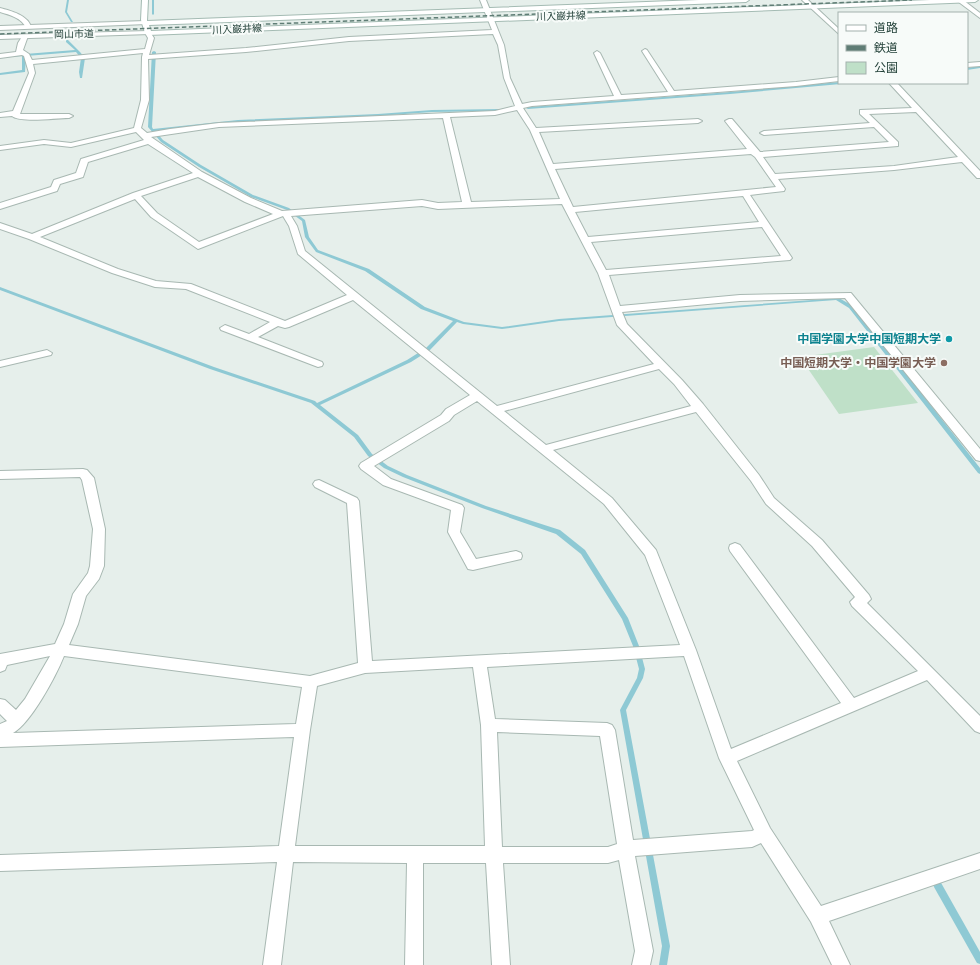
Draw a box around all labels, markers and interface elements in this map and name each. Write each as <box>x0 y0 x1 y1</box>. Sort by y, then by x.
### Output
street label: 川入巌井線 <box>536 8 586 24</box>
legend <box>838 12 968 84</box>
text: 道路 <box>874 19 898 37</box>
street label: 川入巌井線 <box>212 20 262 38</box>
street label: 岡山市道 <box>54 26 94 42</box>
text: 鉄道 <box>874 39 898 57</box>
text: 公園 <box>874 59 898 77</box>
place label: 中国学園大学中国短期大学 <box>797 330 941 348</box>
marker: 中国学園大学中国短期大学 <box>944 334 954 344</box>
place label: 中国短期大学・中国学園大学 <box>780 354 936 372</box>
marker: 中国短期大学・中国学園大学 <box>939 358 949 368</box>

